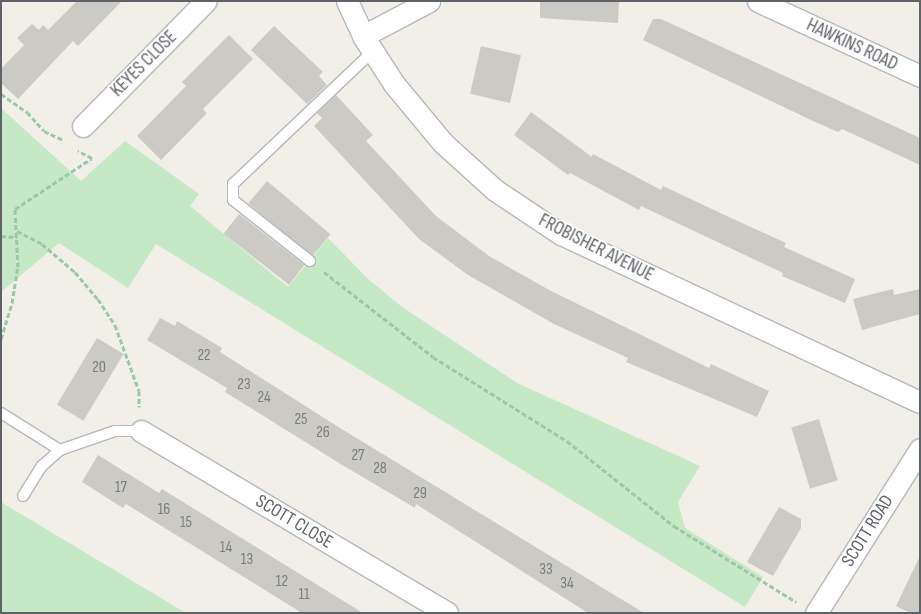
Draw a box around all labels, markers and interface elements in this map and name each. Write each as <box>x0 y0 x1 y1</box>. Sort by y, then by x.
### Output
street label: HAWKINS ROAD <box>803 14 901 76</box>
street label: KEYES CLOSE <box>106 26 182 102</box>
street label: FROBISHER AVENUE <box>535 209 657 287</box>
house number: 22 <box>197 346 211 366</box>
house number: 20 <box>92 358 106 378</box>
house number: 23 <box>237 375 251 395</box>
house number: 24 <box>257 388 271 408</box>
house number: 25 <box>294 410 308 430</box>
house number: 26 <box>316 423 330 443</box>
house number: 27 <box>351 446 365 466</box>
house number: 28 <box>373 459 387 479</box>
house number: 17 <box>115 478 127 498</box>
house number: 29 <box>413 484 427 504</box>
street label: SCOTT CLOSE <box>251 490 337 554</box>
street label: SCOTT ROAD <box>837 491 899 571</box>
house number: 16 <box>158 500 170 520</box>
house number: 15 <box>180 513 192 533</box>
house number: 14 <box>220 538 232 558</box>
house number: 13 <box>241 550 253 570</box>
house number: 33 <box>539 560 553 580</box>
house number: 12 <box>276 572 288 592</box>
house number: 34 <box>560 574 574 594</box>
house number: 11 <box>298 585 310 605</box>

